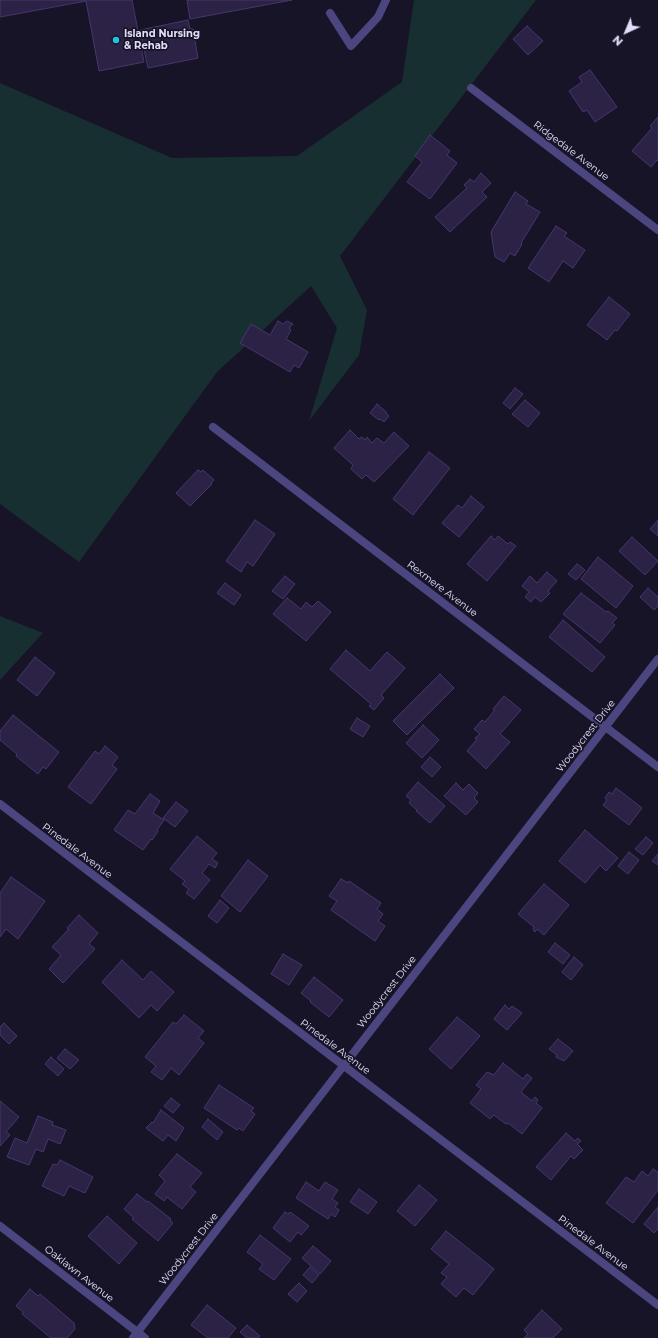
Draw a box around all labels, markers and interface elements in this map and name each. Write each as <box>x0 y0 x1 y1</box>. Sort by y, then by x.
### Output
north arrow <box>606 12 646 52</box>
place label: Island Nursing & Rehab <box>124 28 200 52</box>
text: N <box>610 33 626 49</box>
marker: Island Nursing & Rehab <box>111 35 121 45</box>
street label: Ridgedale Avenue <box>531 119 611 183</box>
street label: Rexmere Avenue <box>404 559 480 619</box>
street label: Woodycrest Drive <box>554 697 618 775</box>
street label: Pinedale Avenue <box>40 821 114 881</box>
street label: Woodycrest Drive <box>355 953 419 1031</box>
street label: Pinedale Avenue <box>298 1017 372 1077</box>
street label: Woodycrest Drive <box>157 1210 221 1288</box>
street label: Pinedale Avenue <box>556 1213 630 1273</box>
street label: Oaklawn Avenue <box>42 1243 116 1305</box>

